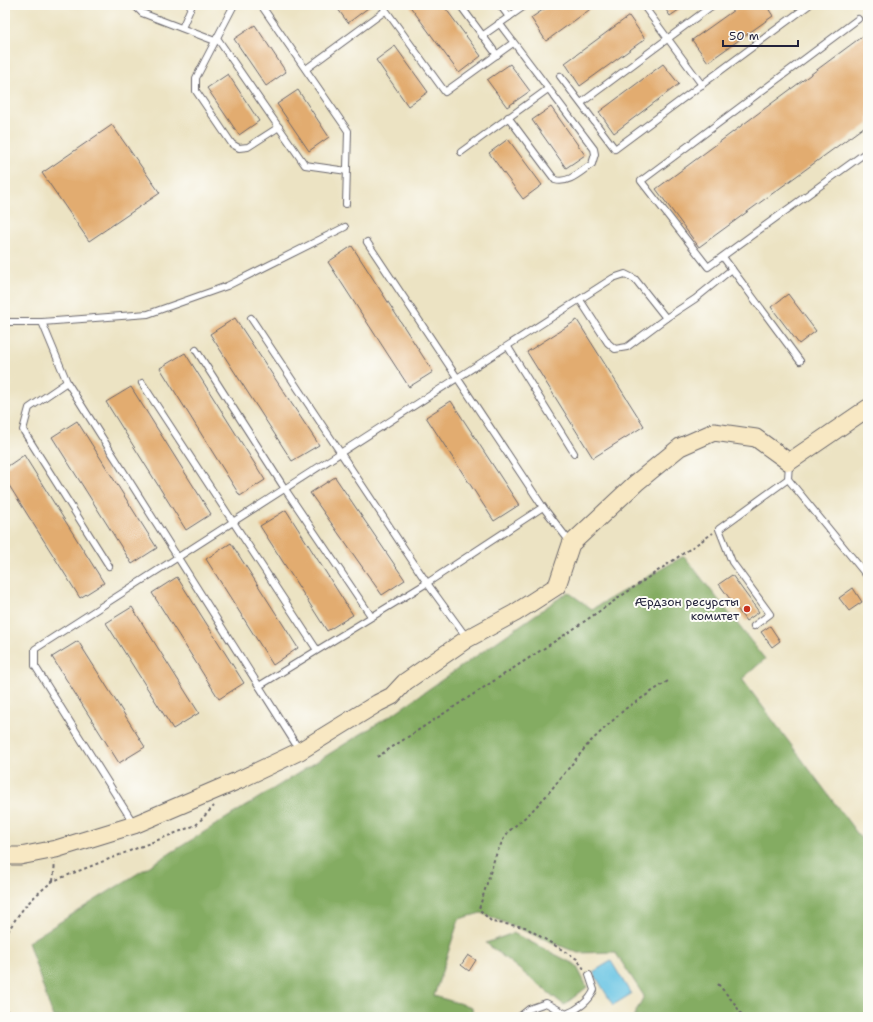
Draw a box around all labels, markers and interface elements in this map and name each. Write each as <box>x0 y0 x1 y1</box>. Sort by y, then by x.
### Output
scale bar <box>723 22 798 48</box>
text: 50 m <box>729 28 759 44</box>
place label: Æрдзон ресурсты комитет <box>634 594 740 624</box>
marker: Æрдзон ресурсты комитет <box>742 604 752 614</box>

